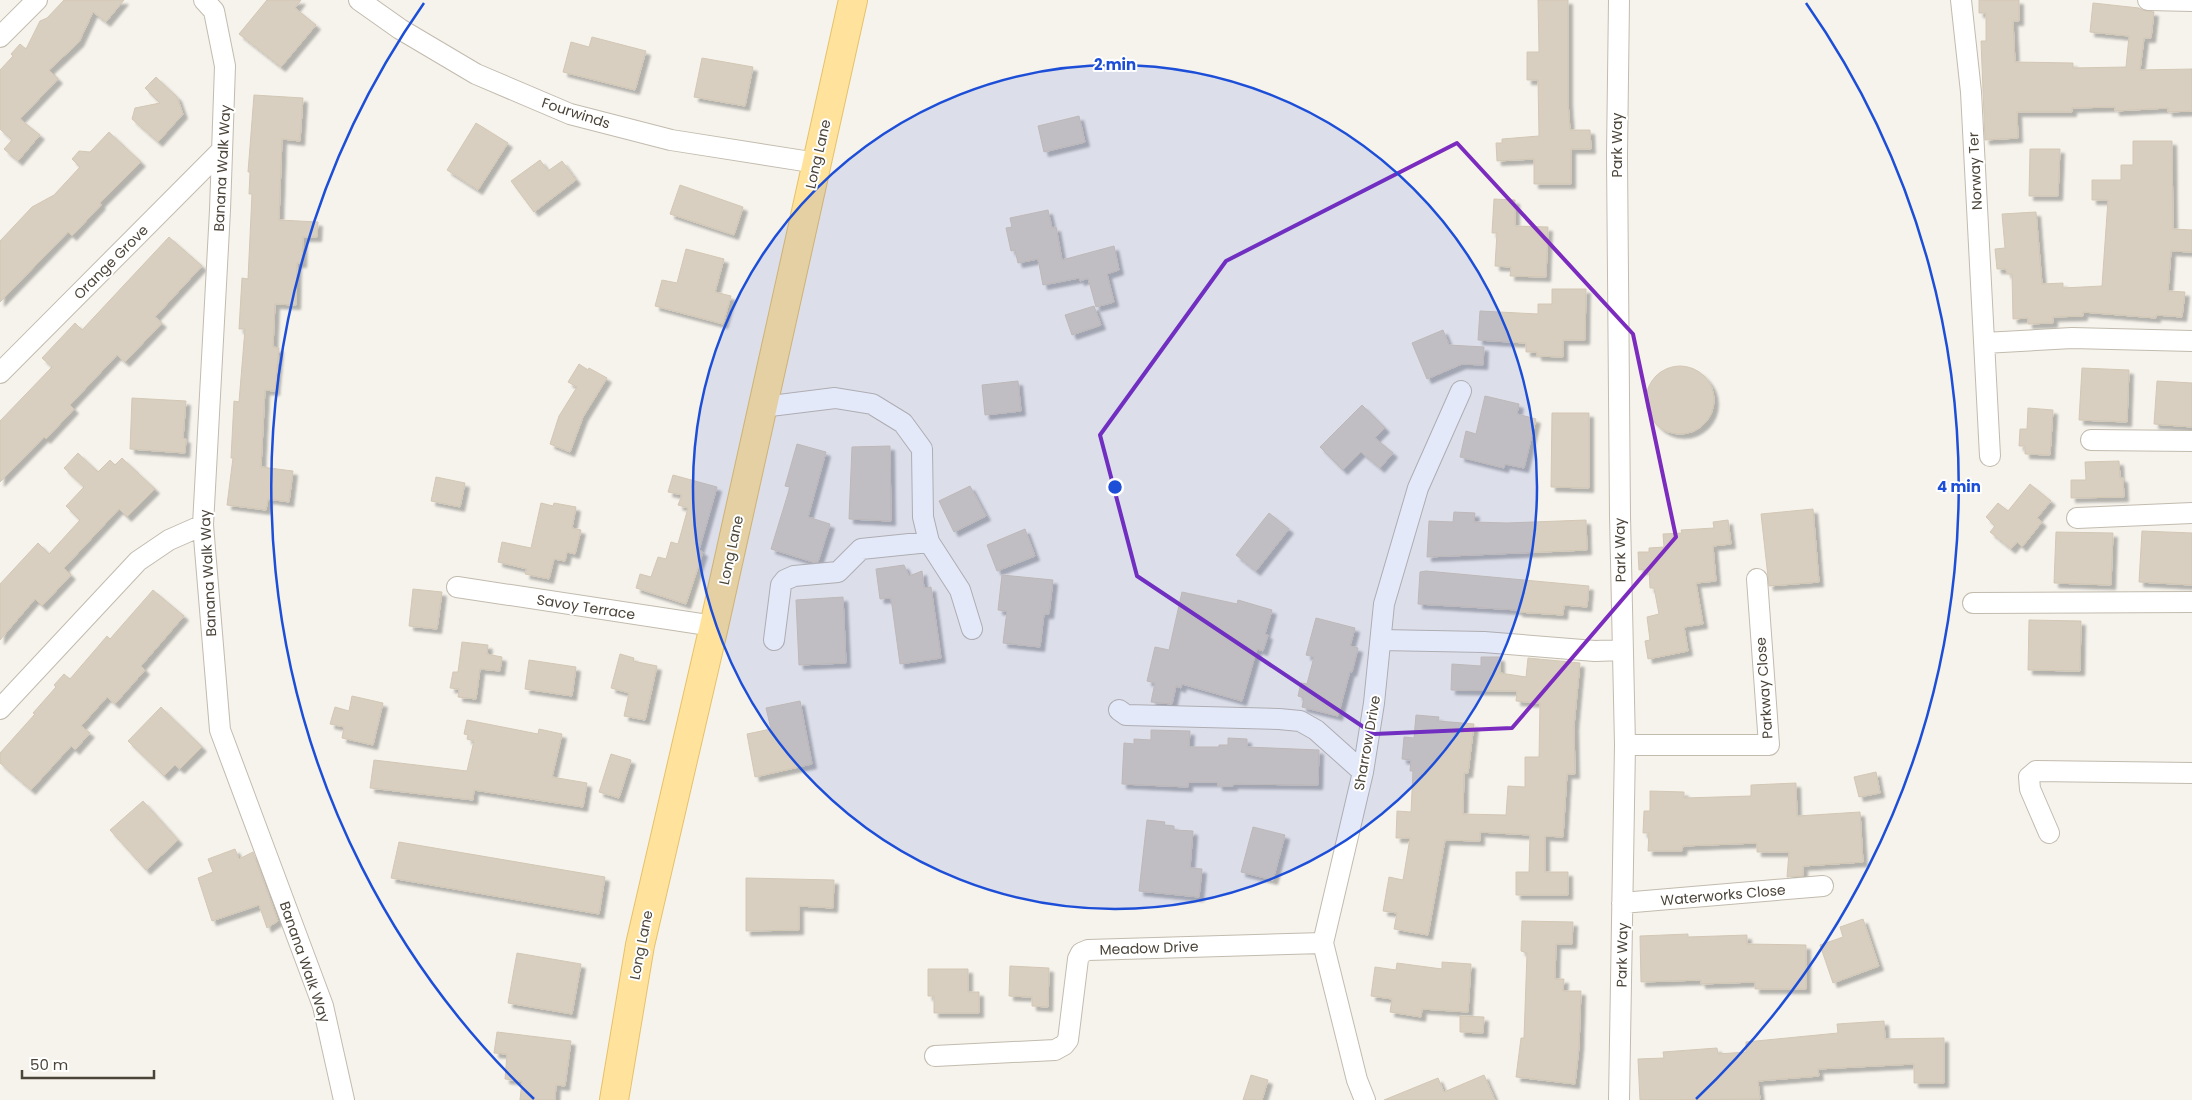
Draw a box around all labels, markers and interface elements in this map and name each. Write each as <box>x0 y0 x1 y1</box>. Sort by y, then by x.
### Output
text: 2 min <box>1094 54 1136 75</box>
street label: Fourwinds <box>539 93 613 133</box>
street label: Banana Walk Way <box>209 104 235 232</box>
street label: Park Way <box>1607 113 1627 177</box>
street label: Long Lane <box>800 117 836 191</box>
street label: Norway Ter <box>1963 131 1987 211</box>
street label: Orange Grove <box>69 220 153 304</box>
text: 4 min <box>1937 476 1981 497</box>
centre of rings <box>1106 478 1124 496</box>
street label: Banana Walk Way <box>195 509 221 637</box>
street label: Long Lane <box>714 513 748 586</box>
street label: Park Way <box>1609 517 1631 583</box>
street label: Savoy Terrace <box>535 589 637 625</box>
street label: Parkway Close <box>1750 636 1778 739</box>
street label: Sharrow Drive <box>1349 694 1385 792</box>
street label: Waterworks Close <box>1660 880 1787 910</box>
street label: Banana Walk Way <box>275 899 335 1025</box>
street label: Long Lane <box>624 908 658 981</box>
street label: Park Way <box>1611 922 1633 988</box>
street label: Meadow Drive <box>1099 936 1199 960</box>
scale bar <box>22 1048 155 1080</box>
text: 50 m <box>30 1054 68 1075</box>

